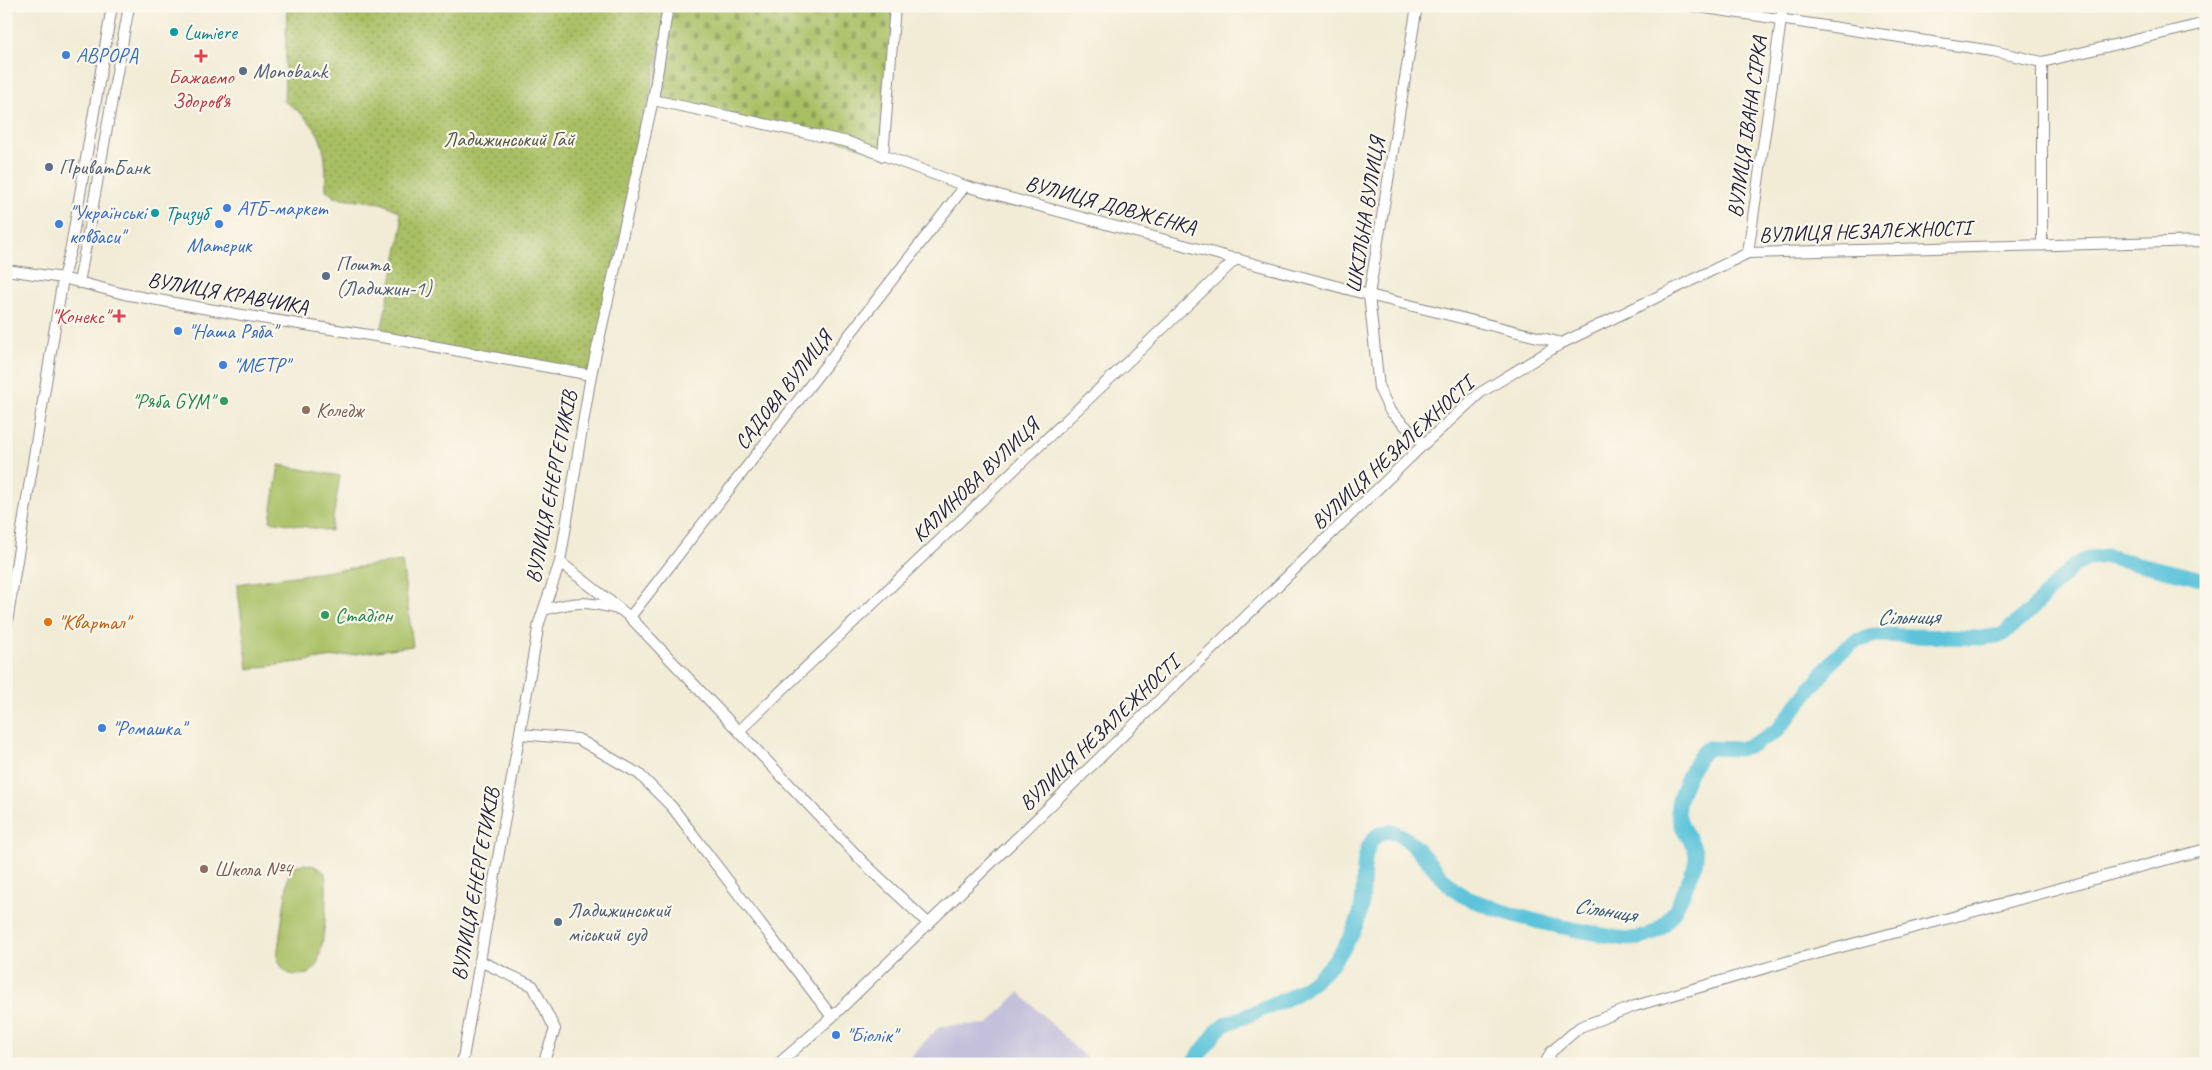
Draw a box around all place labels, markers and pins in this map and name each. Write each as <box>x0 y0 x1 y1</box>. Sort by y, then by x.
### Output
place label: Lumiere <box>184 19 239 45</box>
marker: Lumiere <box>168 26 180 38</box>
place label: АВРОРА <box>76 42 139 68</box>
marker: АВРОРА <box>60 49 72 61</box>
marker: Бажаємо Здоров'я <box>195 50 207 62</box>
place label: Monobank <box>253 58 330 84</box>
place label: Бажаємо Здоров'я <box>168 64 235 114</box>
marker: Monobank <box>237 65 249 77</box>
place label: ПриватБанк <box>59 154 152 180</box>
marker: ПриватБанк <box>43 161 55 173</box>
place label: АТБ-маркет <box>237 195 329 221</box>
place label: "Українські ковбаси" <box>69 199 149 249</box>
place label: Тризуб <box>165 200 213 226</box>
marker: АТБ-маркет <box>221 202 233 214</box>
marker: Тризуб <box>149 207 161 219</box>
marker: "Українські ковбаси" <box>53 218 65 230</box>
marker: Материк <box>213 218 225 230</box>
place label: Материк <box>187 232 253 258</box>
place label: Пошта (Ладижин-1) <box>336 251 433 301</box>
marker: Пошта (Ладижин-1) <box>320 270 332 282</box>
place label: "Конекс" <box>51 303 113 329</box>
marker: "Конекс" <box>113 310 125 322</box>
place label: "Наша Ряба" <box>188 318 281 344</box>
marker: "Наша Ряба" <box>172 325 184 337</box>
place label: "МЕТР" <box>233 352 293 378</box>
marker: "МЕТР" <box>217 359 229 371</box>
place label: "Ряба GYM" <box>132 388 218 414</box>
marker: "Ряба GYM" <box>218 395 230 407</box>
place label: Коледж <box>316 397 365 423</box>
marker: Коледж <box>300 404 312 416</box>
place label: Стадіон <box>335 602 394 628</box>
place label: "Квартал" <box>58 609 134 635</box>
marker: Стадіон <box>319 609 331 621</box>
marker: "Квартал" <box>42 616 54 628</box>
place label: "Ромашка" <box>112 715 190 741</box>
marker: "Ромашка" <box>96 722 108 734</box>
place label: Школа №4 <box>214 856 295 882</box>
marker: Школа №4 <box>198 863 210 875</box>
place label: Ладижинський міський суд <box>568 897 672 947</box>
marker: Ладижинський міський суд <box>552 916 564 928</box>
place label: "Біолік" <box>846 1022 901 1048</box>
marker: "Біолік" <box>830 1029 842 1041</box>

